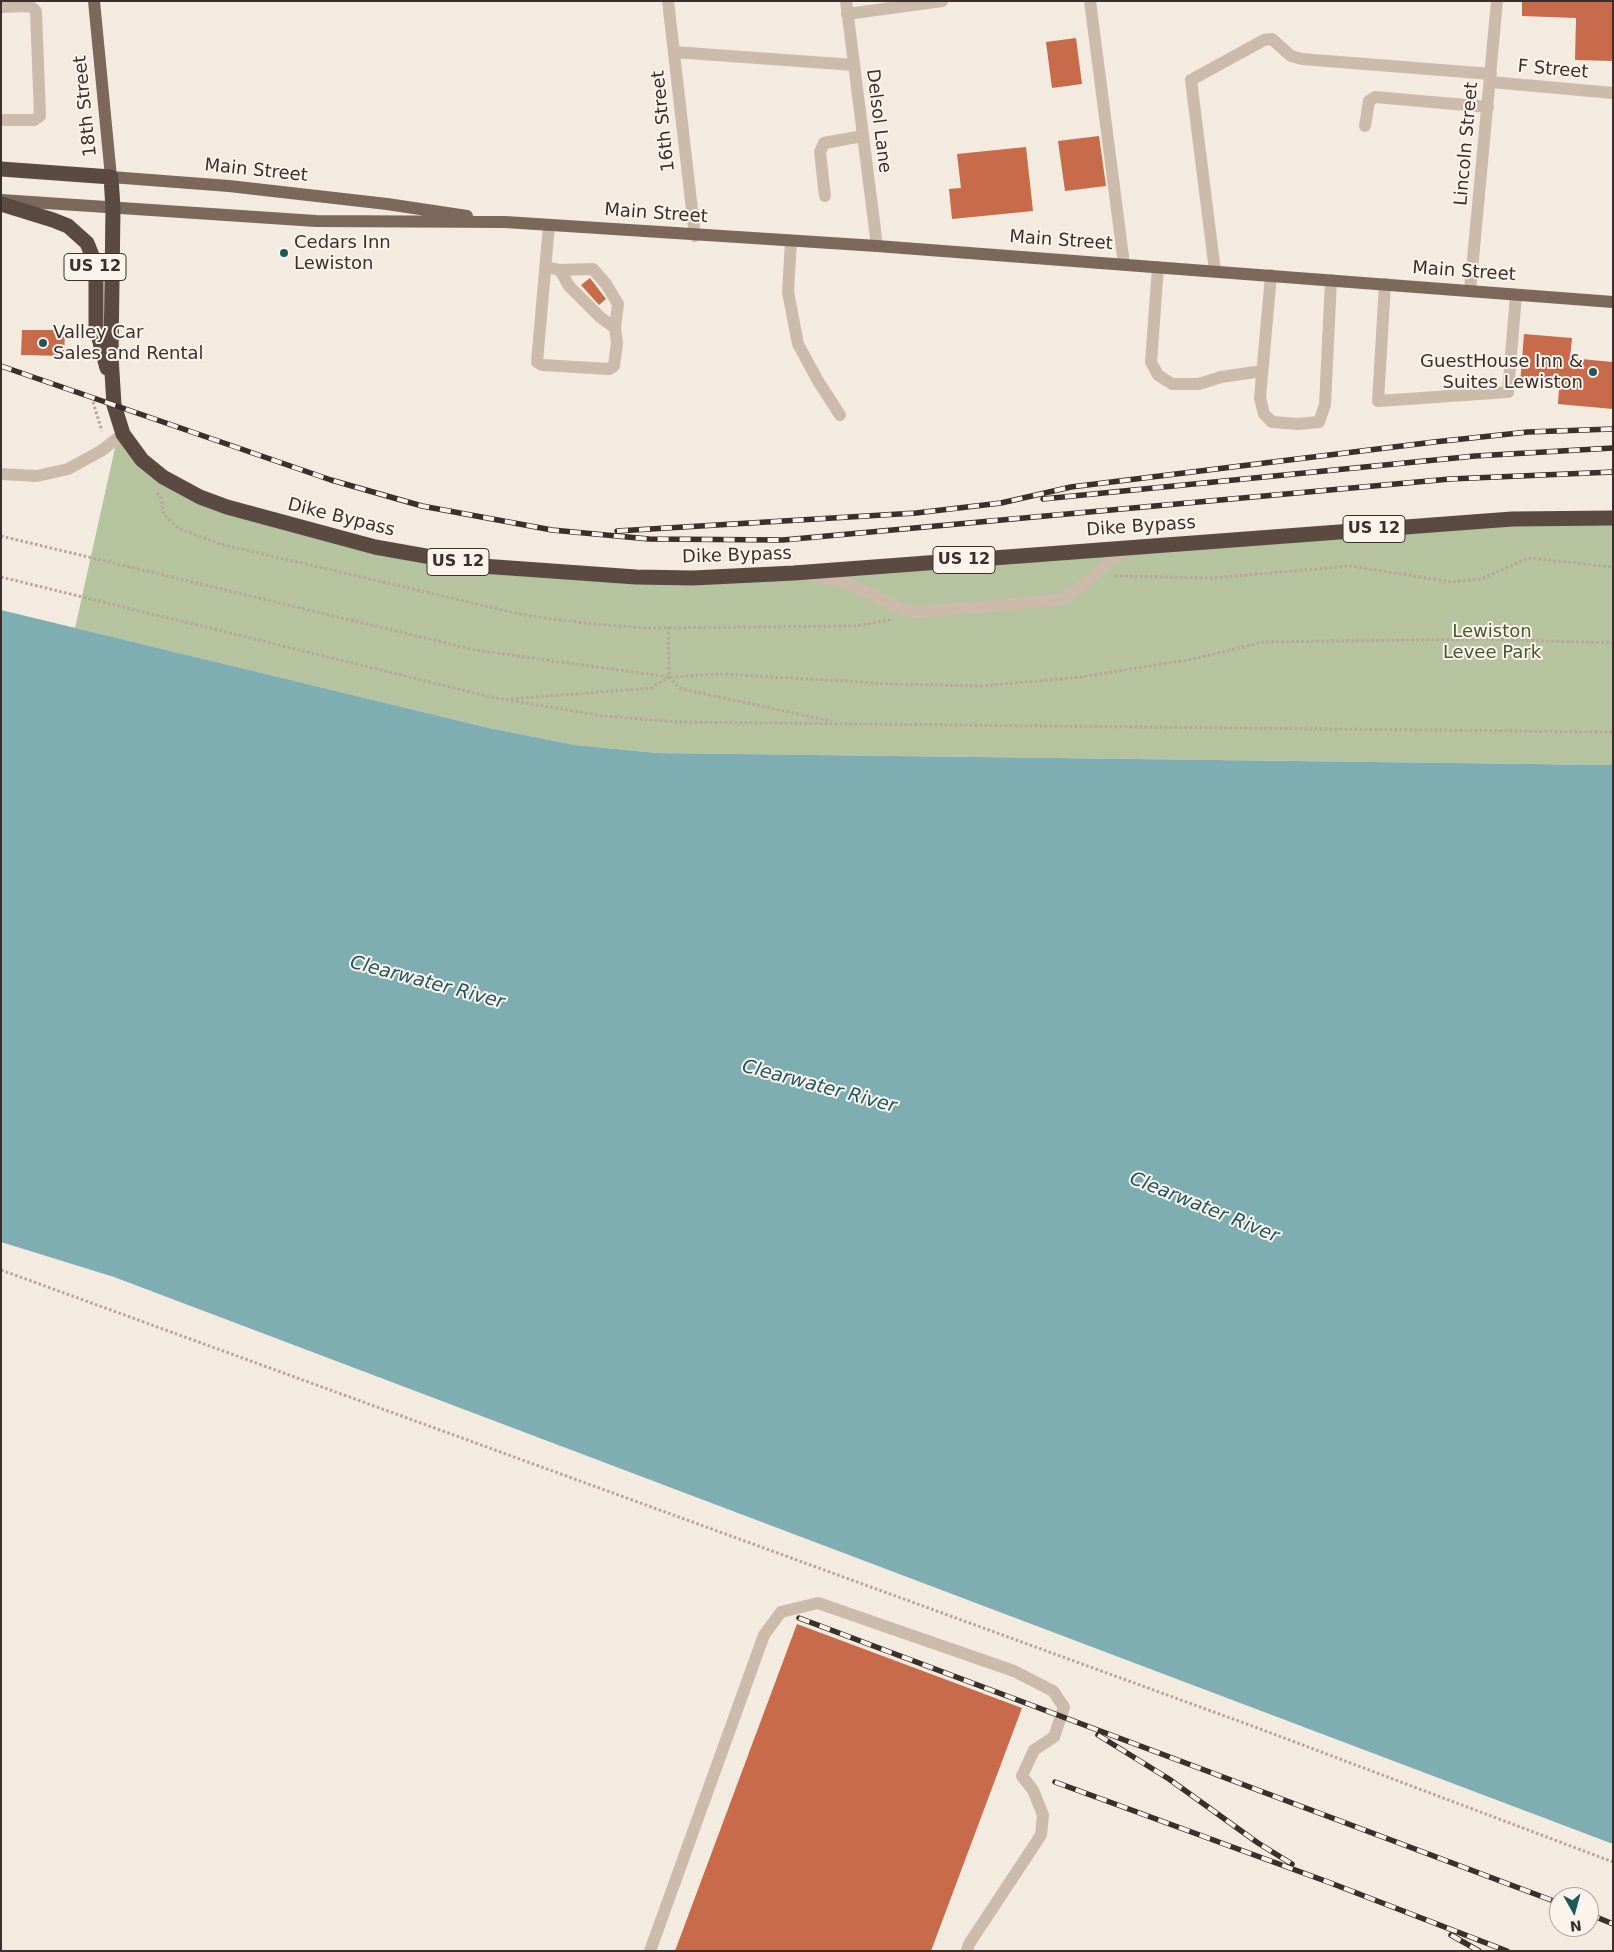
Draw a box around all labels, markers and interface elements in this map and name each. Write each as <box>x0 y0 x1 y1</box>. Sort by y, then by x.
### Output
street label: 18th Street <box>70 54 102 158</box>
street label: F Street <box>1517 56 1589 84</box>
street label: Delsol Lane <box>861 68 895 174</box>
street label: 16th Street <box>648 69 680 173</box>
street label: Lincoln Street <box>1451 81 1483 207</box>
street label: Main Street <box>203 155 309 187</box>
street label: Main Street <box>604 200 708 228</box>
street label: Main Street <box>1009 227 1113 255</box>
place label: Cedars Inn Lewiston <box>294 232 391 274</box>
marker: Cedars Inn Lewiston <box>278 247 290 259</box>
road number: US 12 <box>64 253 126 280</box>
street label: Main Street <box>1412 258 1516 286</box>
place label: Valley Car Sales and Rental <box>53 322 203 364</box>
marker: Valley Car Sales and Rental <box>37 337 49 349</box>
place label: GuestHouse Inn & Suites Lewiston <box>1420 351 1583 394</box>
marker: GuestHouse Inn & Suites Lewiston <box>1587 366 1599 378</box>
street label: Dike Bypass <box>285 494 397 542</box>
street label: Dike Bypass <box>1086 512 1196 542</box>
road number: US 12 <box>1343 516 1405 542</box>
street label: Dike Bypass <box>682 543 792 569</box>
road number: US 12 <box>933 546 995 574</box>
road number: US 12 <box>427 548 489 576</box>
park label: Lewiston Levee Park <box>1443 621 1541 664</box>
water label: Clearwater River <box>347 951 507 1015</box>
water label: Clearwater River <box>739 1055 899 1119</box>
water label: Clearwater River <box>1126 1168 1282 1248</box>
north arrow <box>1549 1887 1599 1937</box>
text: N <box>1569 1917 1582 1935</box>

